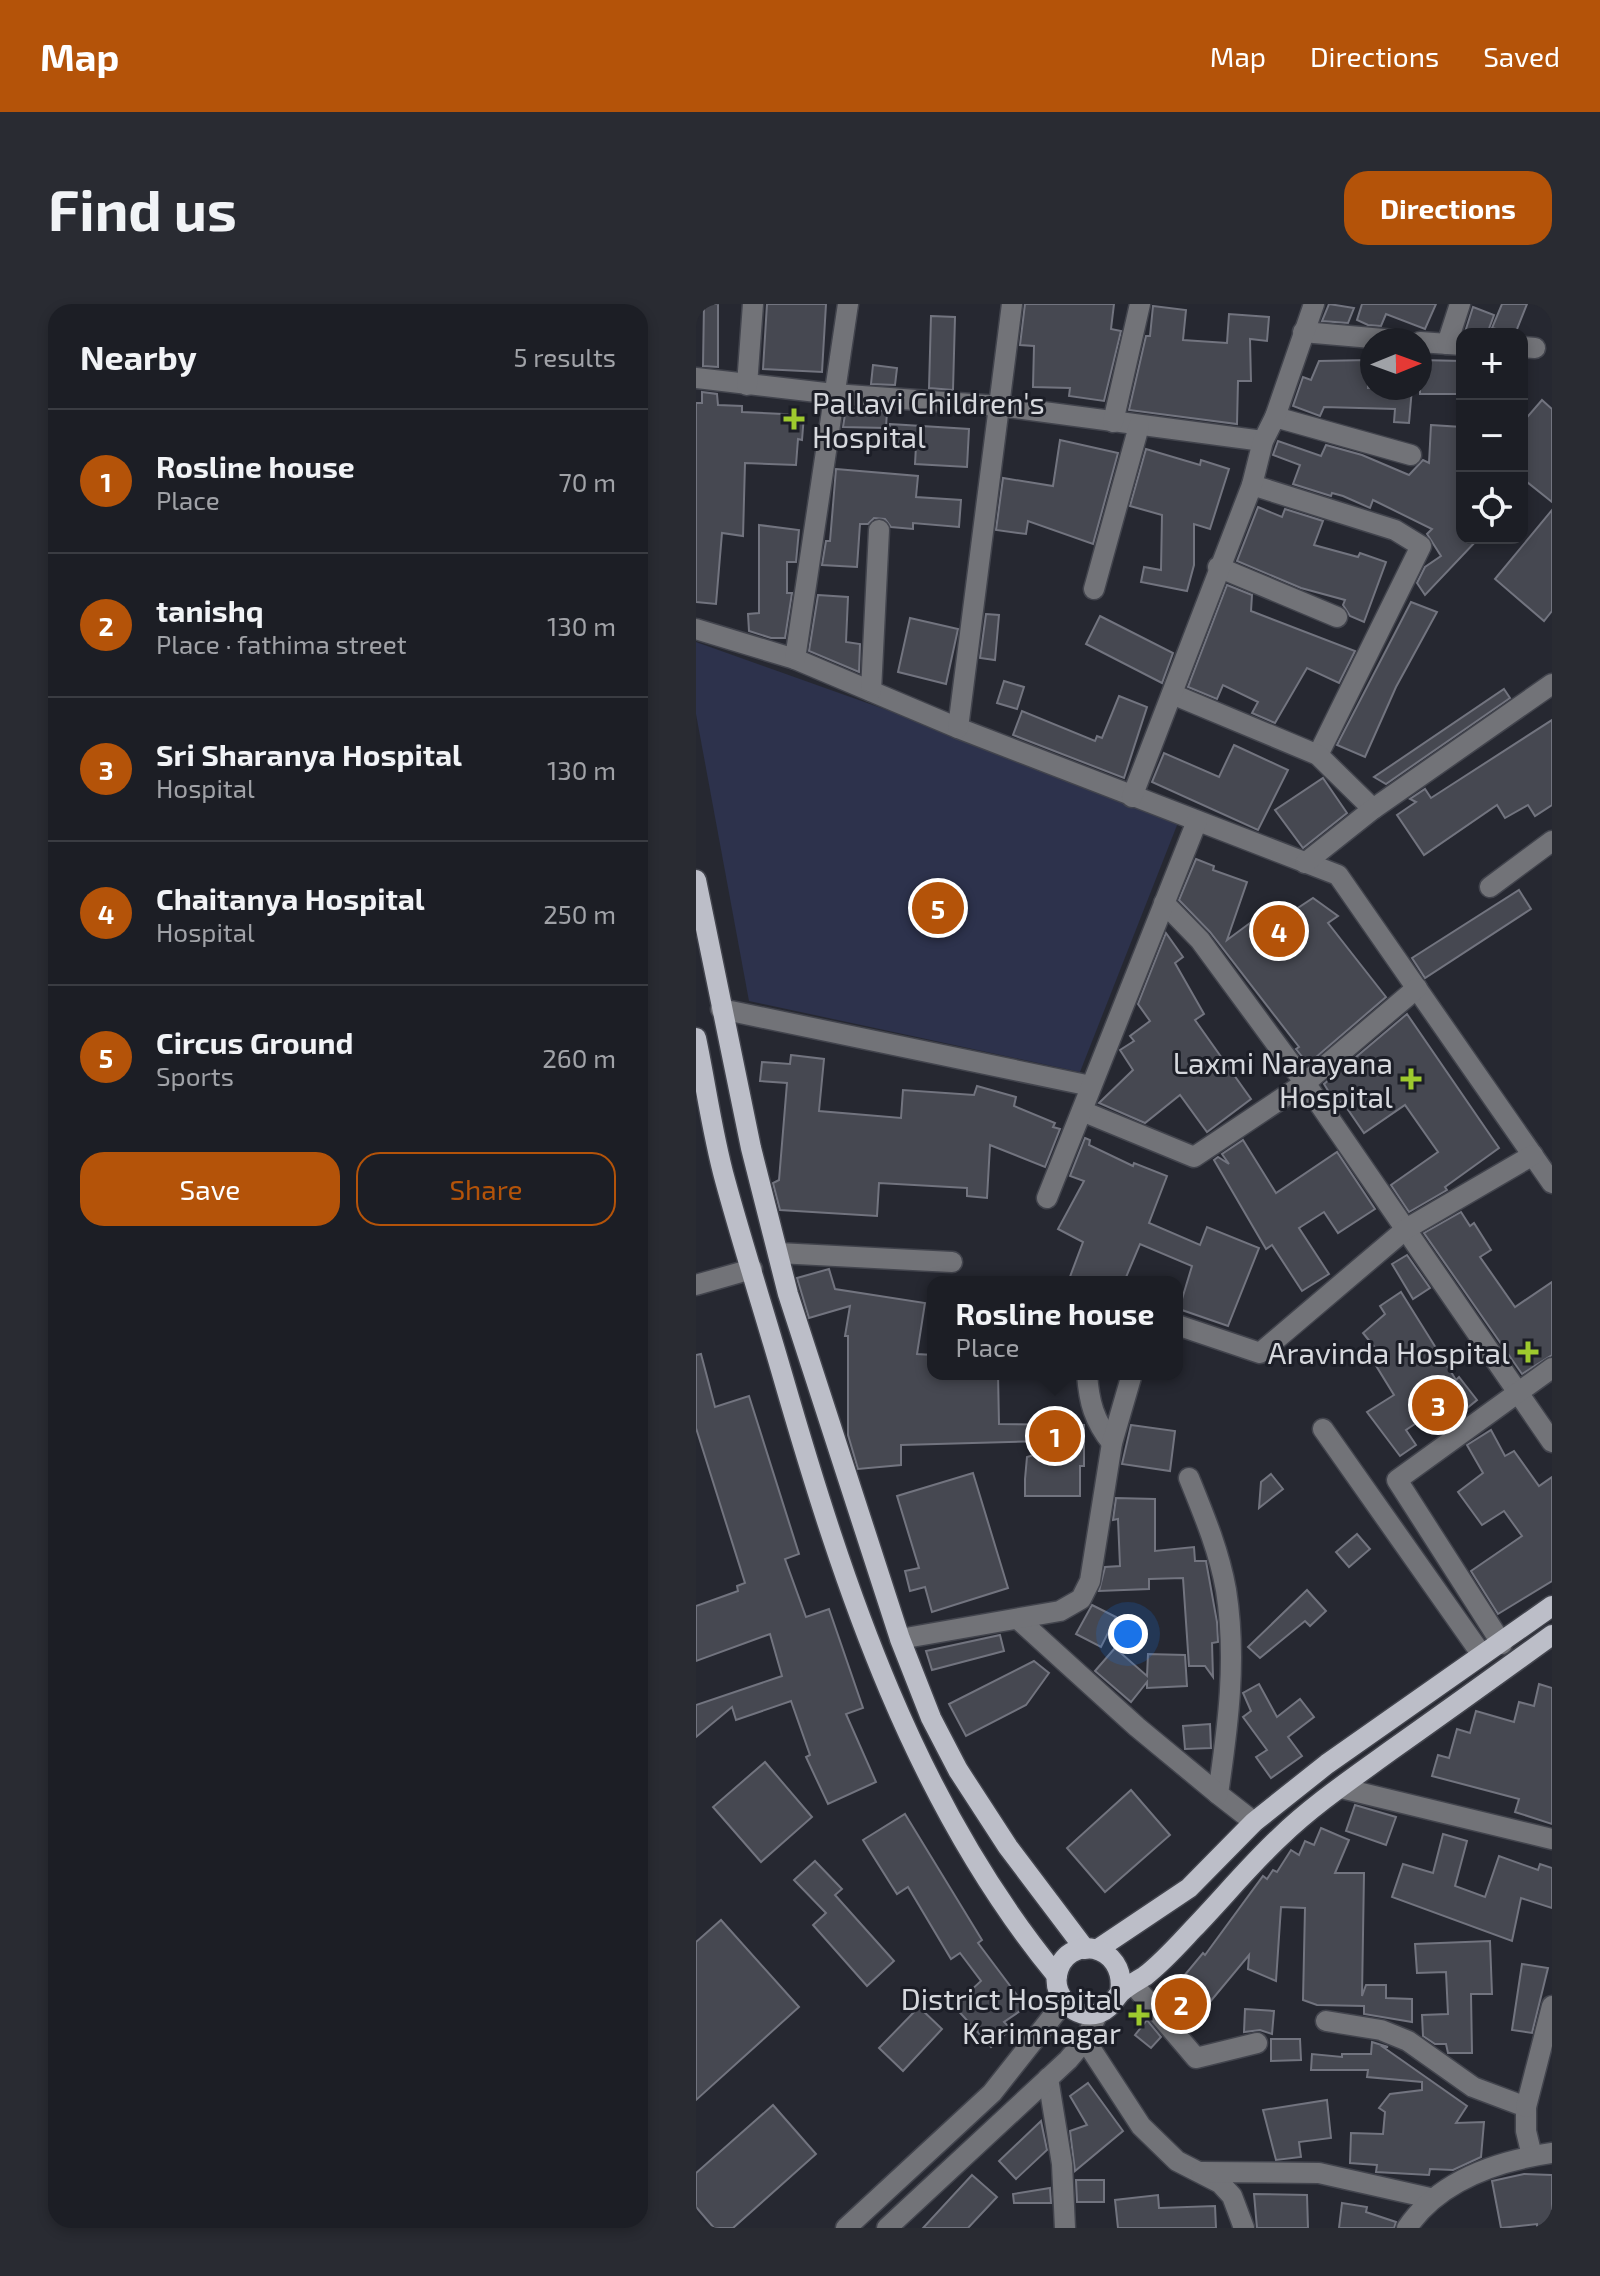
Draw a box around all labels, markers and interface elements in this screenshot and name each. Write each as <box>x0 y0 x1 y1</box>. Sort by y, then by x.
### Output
text: Map <box>40 33 119 79</box>
text: Map <box>1210 39 1266 73</box>
text: Directions <box>1310 39 1439 73</box>
text: Saved <box>1483 39 1560 73</box>
button: Directions <box>1344 171 1552 245</box>
text: Find us <box>48 175 237 242</box>
north arrow <box>1360 328 1432 400</box>
map controls <box>1456 328 1528 544</box>
button: + <box>1456 328 1528 400</box>
text: Nearby <box>80 336 197 377</box>
text: 5 results <box>514 341 616 372</box>
place label: Pallavi Children's Hospital <box>812 384 1045 454</box>
button: − <box>1456 400 1528 472</box>
marker: Pallavi Children's Hospital <box>783 408 805 430</box>
text: Rosline house <box>156 448 355 484</box>
text: 1 <box>100 466 112 497</box>
text: 70 m <box>558 466 616 497</box>
button: locate <box>1456 472 1528 544</box>
text: Place <box>156 484 220 515</box>
text: tanishq <box>156 592 264 628</box>
text: 2 <box>98 610 114 641</box>
text: 130 m <box>547 610 616 641</box>
text: Place · fathima street <box>156 628 407 659</box>
text: Sri Sharanya Hospital <box>156 736 462 772</box>
text: 3 <box>99 754 113 785</box>
text: 130 m <box>547 754 616 785</box>
text: Hospital <box>156 772 255 803</box>
pin: 5 <box>912 878 964 938</box>
text: Chaitanya Hospital <box>156 880 425 916</box>
text: 4 <box>98 898 114 929</box>
text: 250 m <box>543 898 616 929</box>
pin: 4 <box>1253 901 1305 961</box>
text: Hospital <box>156 916 255 947</box>
text: Circus Ground <box>156 1024 353 1060</box>
text: 5 <box>99 1042 113 1073</box>
text: 260 m <box>542 1042 616 1073</box>
place label: Laxmi Narayana Hospital <box>1173 1044 1393 1114</box>
text: Sports <box>156 1060 234 1091</box>
marker: Laxmi Narayana Hospital <box>1400 1068 1422 1090</box>
button: Save <box>80 1152 340 1226</box>
button: Share <box>356 1152 616 1226</box>
popup <box>927 1276 1183 1380</box>
text: Rosline house <box>956 1295 1154 1331</box>
text: Place <box>956 1331 1019 1362</box>
place label: Aravinda Hospital <box>1268 1334 1510 1370</box>
marker: Aravinda Hospital <box>1517 1341 1539 1363</box>
pin: 3 <box>1412 1375 1464 1435</box>
pin: 1 <box>1029 1406 1081 1466</box>
your location <box>1108 1614 1148 1654</box>
pin: 2 <box>1155 1974 1207 2034</box>
place label: District Hospital Karimnagar <box>901 1980 1121 2050</box>
marker: District Hospital Karimnagar <box>1128 2004 1150 2026</box>

